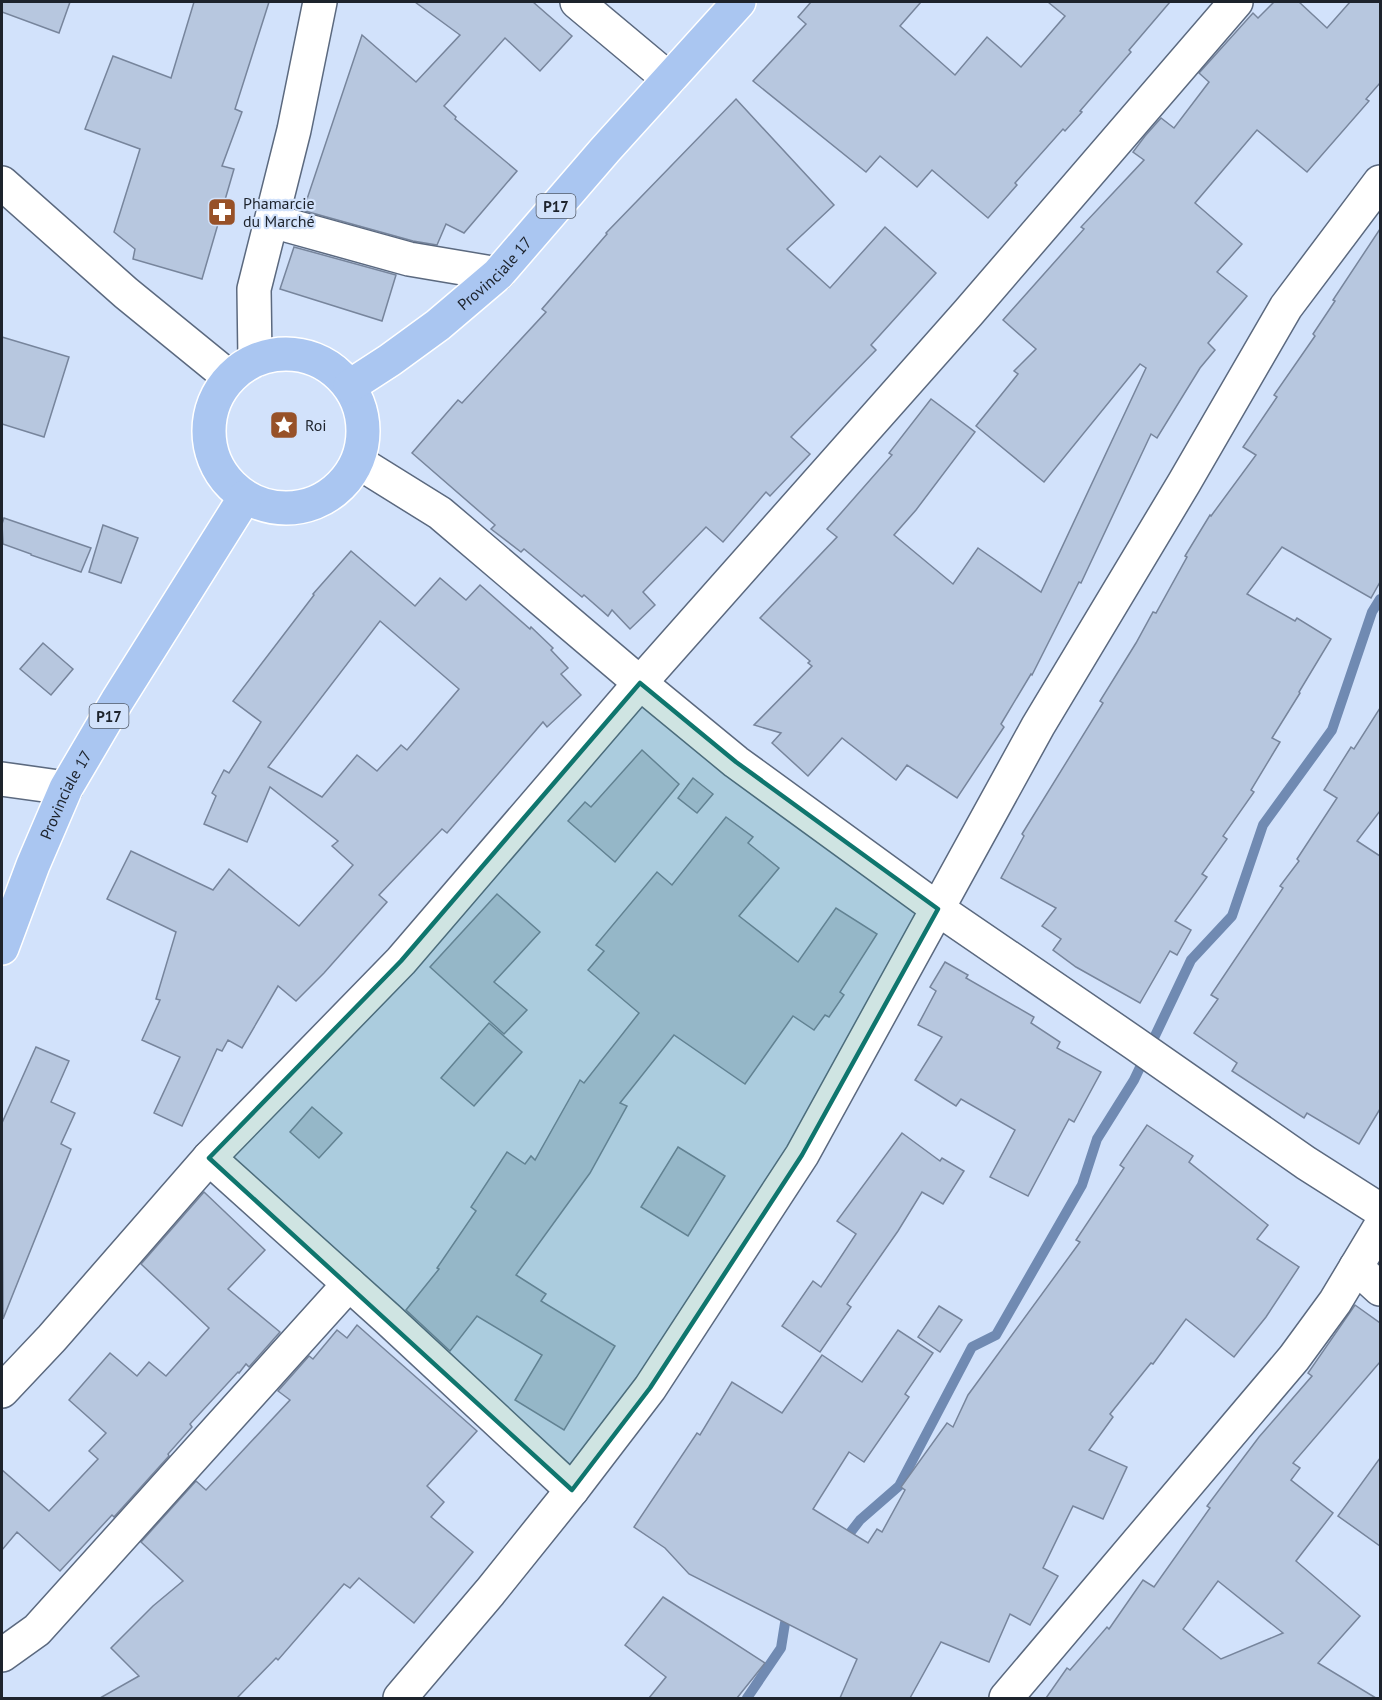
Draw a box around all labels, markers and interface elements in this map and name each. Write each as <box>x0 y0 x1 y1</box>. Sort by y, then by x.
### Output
place label: Phamarcie du Marché <box>243 193 315 231</box>
road number: P17 <box>536 194 576 218</box>
pharmacy icon: Phamarcie du Marché <box>206 196 238 228</box>
street label: Provinciale 17 <box>453 232 536 314</box>
place icon: Roi <box>268 409 300 441</box>
place label: Roi <box>305 415 327 435</box>
road number: P17 <box>90 704 128 728</box>
street label: Provinciale 17 <box>35 747 96 842</box>

